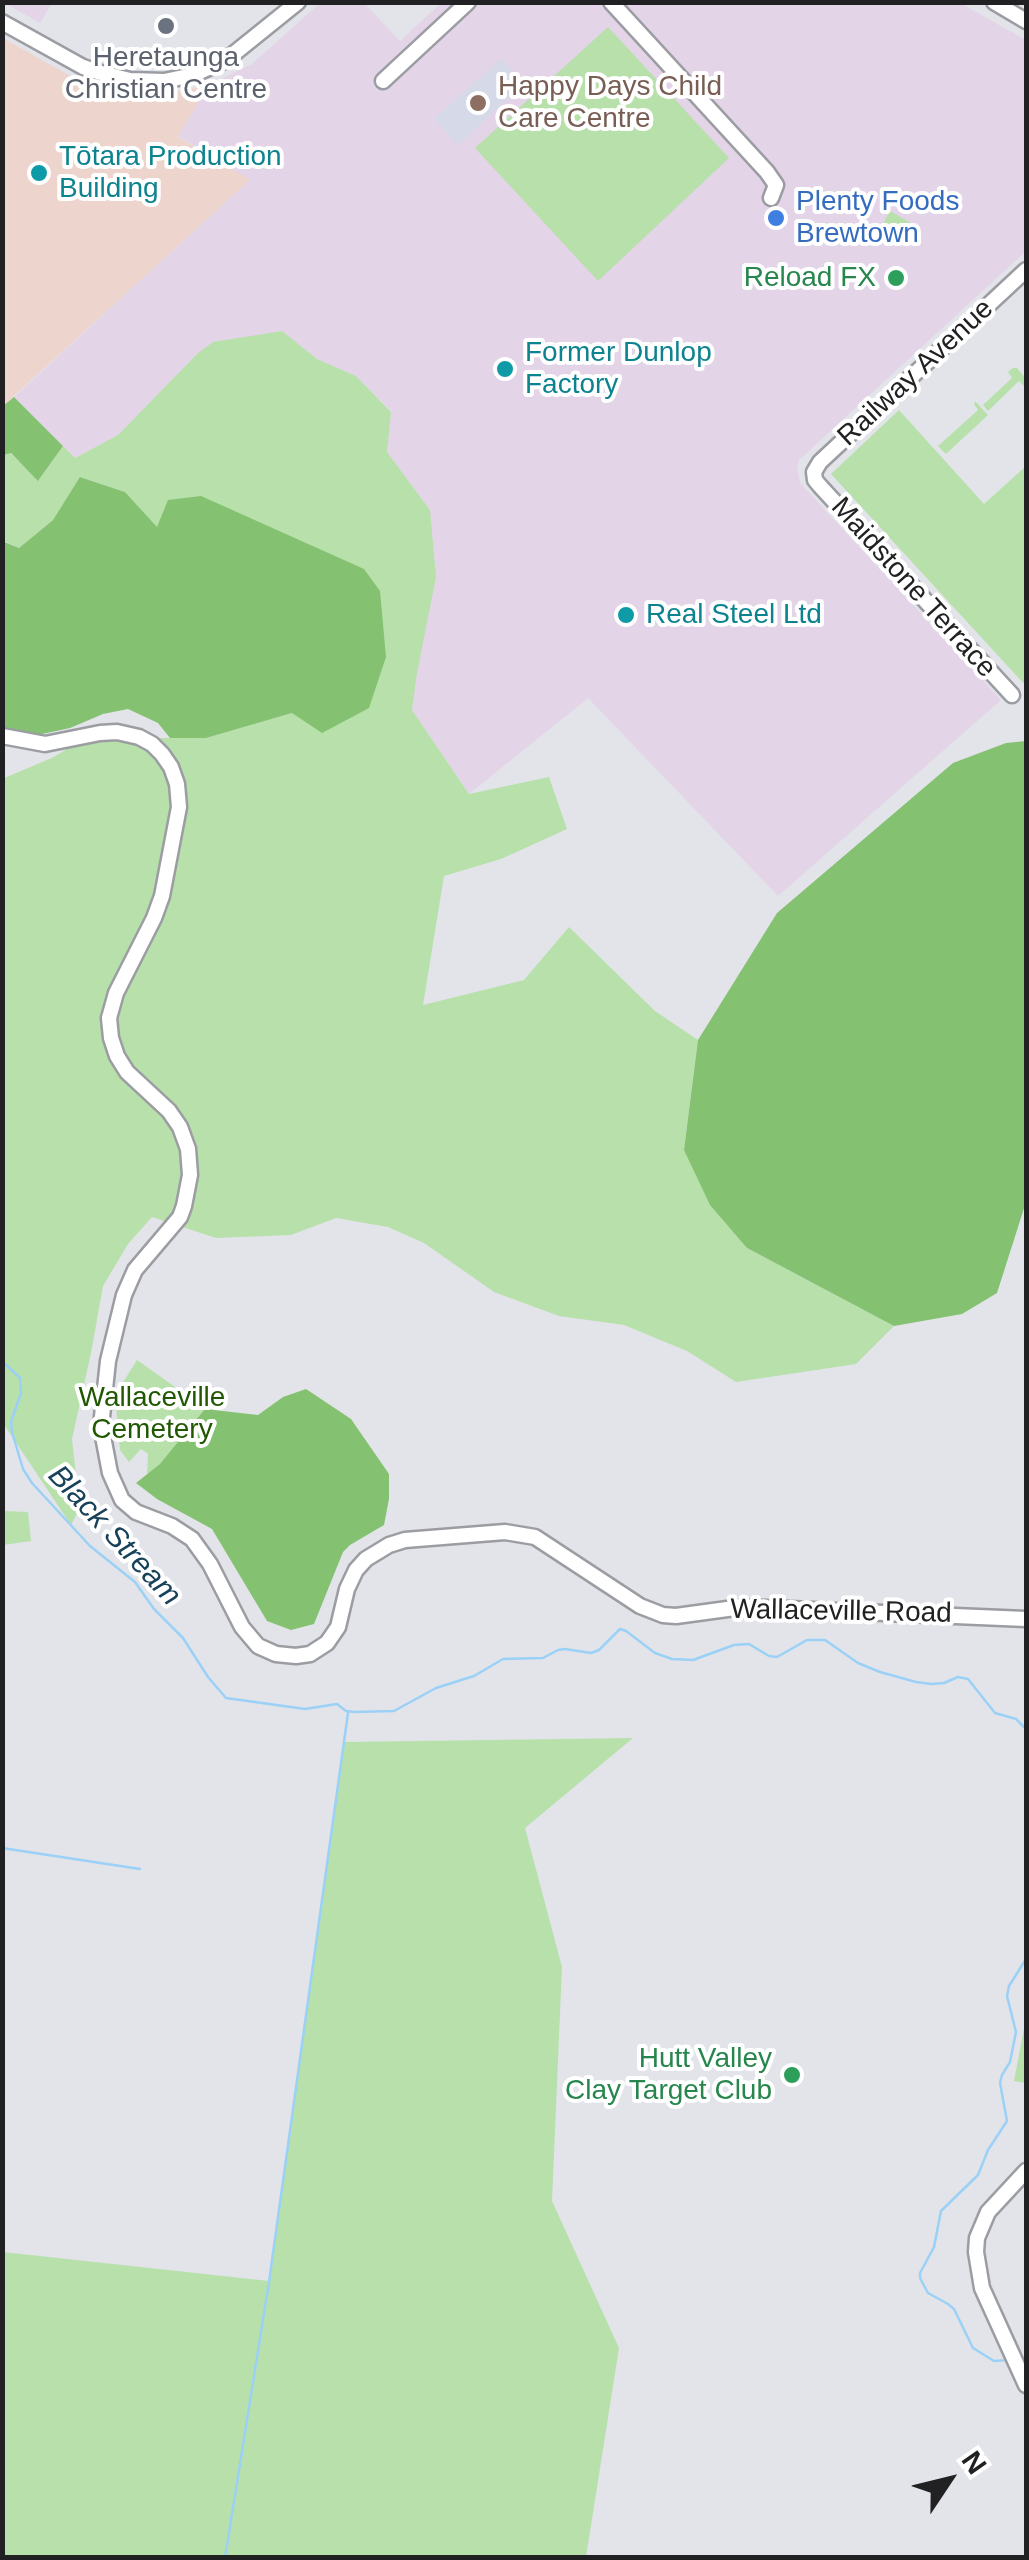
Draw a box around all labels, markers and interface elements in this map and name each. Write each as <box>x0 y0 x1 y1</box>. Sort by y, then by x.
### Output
marker: Heretaunga Christian Centre <box>155 15 177 37</box>
place label: Heretaunga Christian Centre <box>65 41 267 107</box>
place label: Happy Days Child Care Centre <box>498 70 722 136</box>
marker: Happy Days Child Care Centre <box>467 92 489 114</box>
place label: Tōtara Production Building <box>59 140 282 206</box>
marker: Tōtara Production Building <box>28 162 50 184</box>
place label: Plenty Foods Brewtown <box>796 185 959 251</box>
marker: Plenty Foods Brewtown <box>765 207 787 229</box>
place label: Reload FX <box>744 261 876 295</box>
marker: Reload FX <box>885 267 907 289</box>
street label: Railway Avenue <box>831 292 1001 454</box>
place label: Former Dunlop Factory <box>525 336 712 402</box>
marker: Former Dunlop Factory <box>494 358 516 380</box>
street label: Maidstone Terrace <box>823 491 1003 685</box>
place label: Real Steel Ltd <box>646 598 822 632</box>
marker: Real Steel Ltd <box>615 604 637 626</box>
park label: Wallaceville Cemetery <box>79 1381 225 1447</box>
water label: Black Stream <box>40 1458 188 1614</box>
street label: Wallaceville Road <box>730 1593 952 1631</box>
place label: Hutt Valley Clay Target Club <box>565 2042 772 2108</box>
marker: Hutt Valley Clay Target Club <box>781 2064 803 2086</box>
north arrow <box>899 2430 999 2530</box>
text: N <box>955 2445 992 2480</box>

